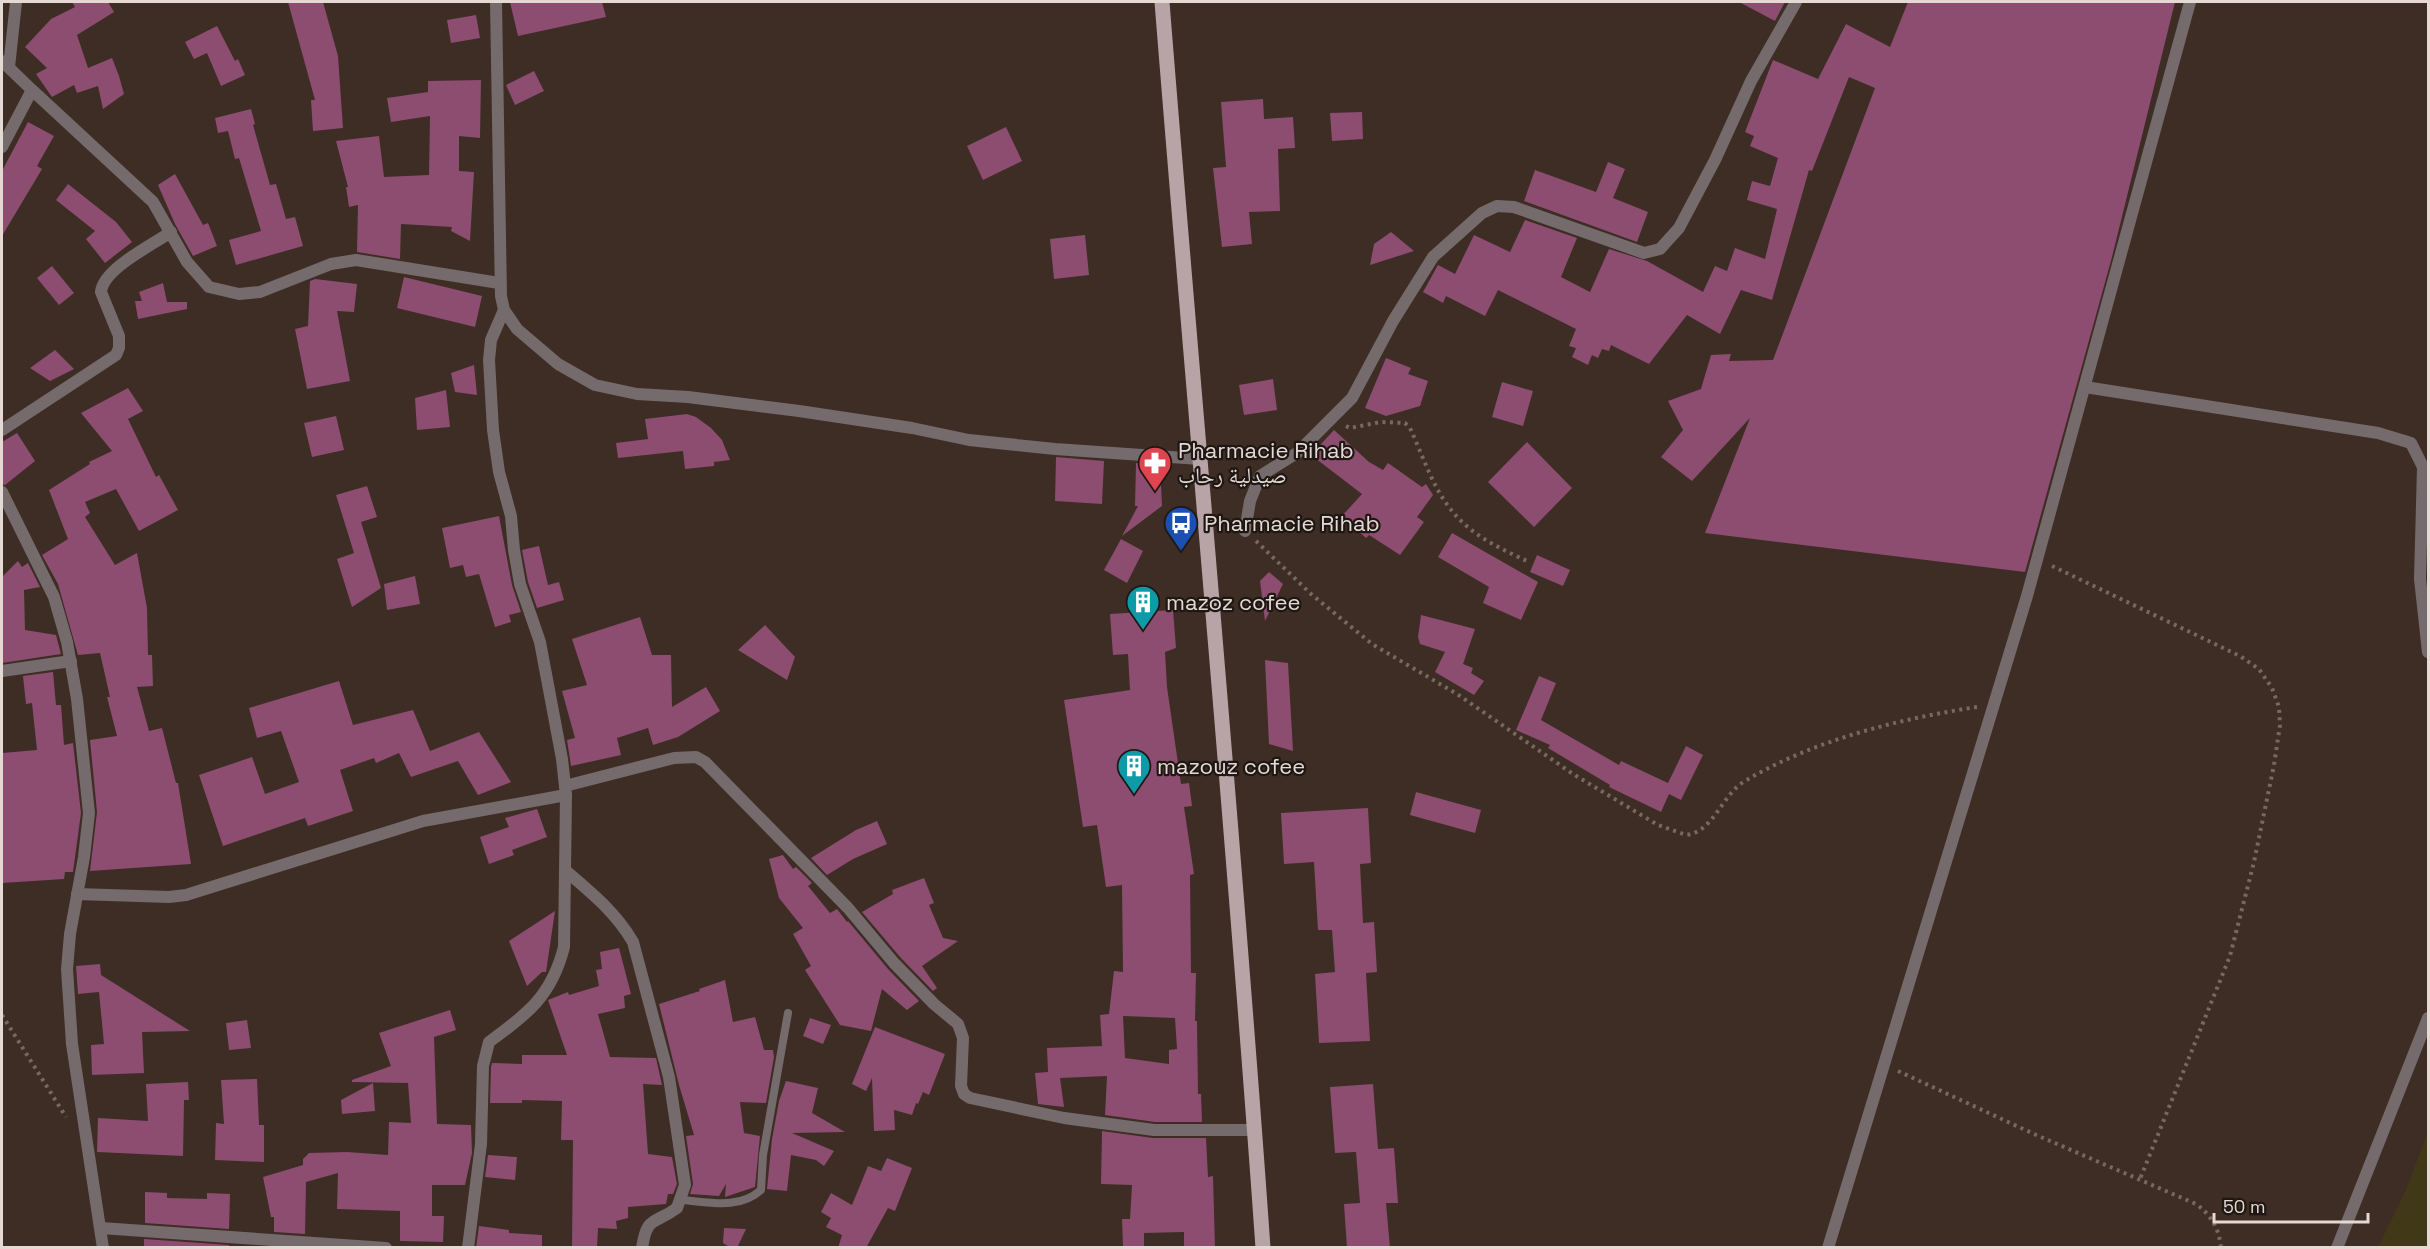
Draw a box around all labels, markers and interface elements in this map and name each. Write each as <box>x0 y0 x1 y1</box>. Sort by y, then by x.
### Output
place label: Pharmacie Rihab صيدلية رحاب <box>1178 436 1354 489</box>
pharmacy icon: Pharmacie Rihab صيدلية رحاب <box>1137 445 1173 492</box>
bus stop icon: Pharmacie Rihab <box>1163 505 1199 552</box>
place label: Pharmacie Rihab <box>1204 509 1380 537</box>
building icon: mazoz cofee <box>1125 584 1161 631</box>
place label: mazoz cofee <box>1166 588 1301 616</box>
building icon: mazouz cofee <box>1116 748 1152 795</box>
place label: mazouz cofee <box>1157 752 1305 780</box>
scale bar <box>2214 1186 2368 1224</box>
text: 50 m <box>2223 1195 2265 1218</box>

